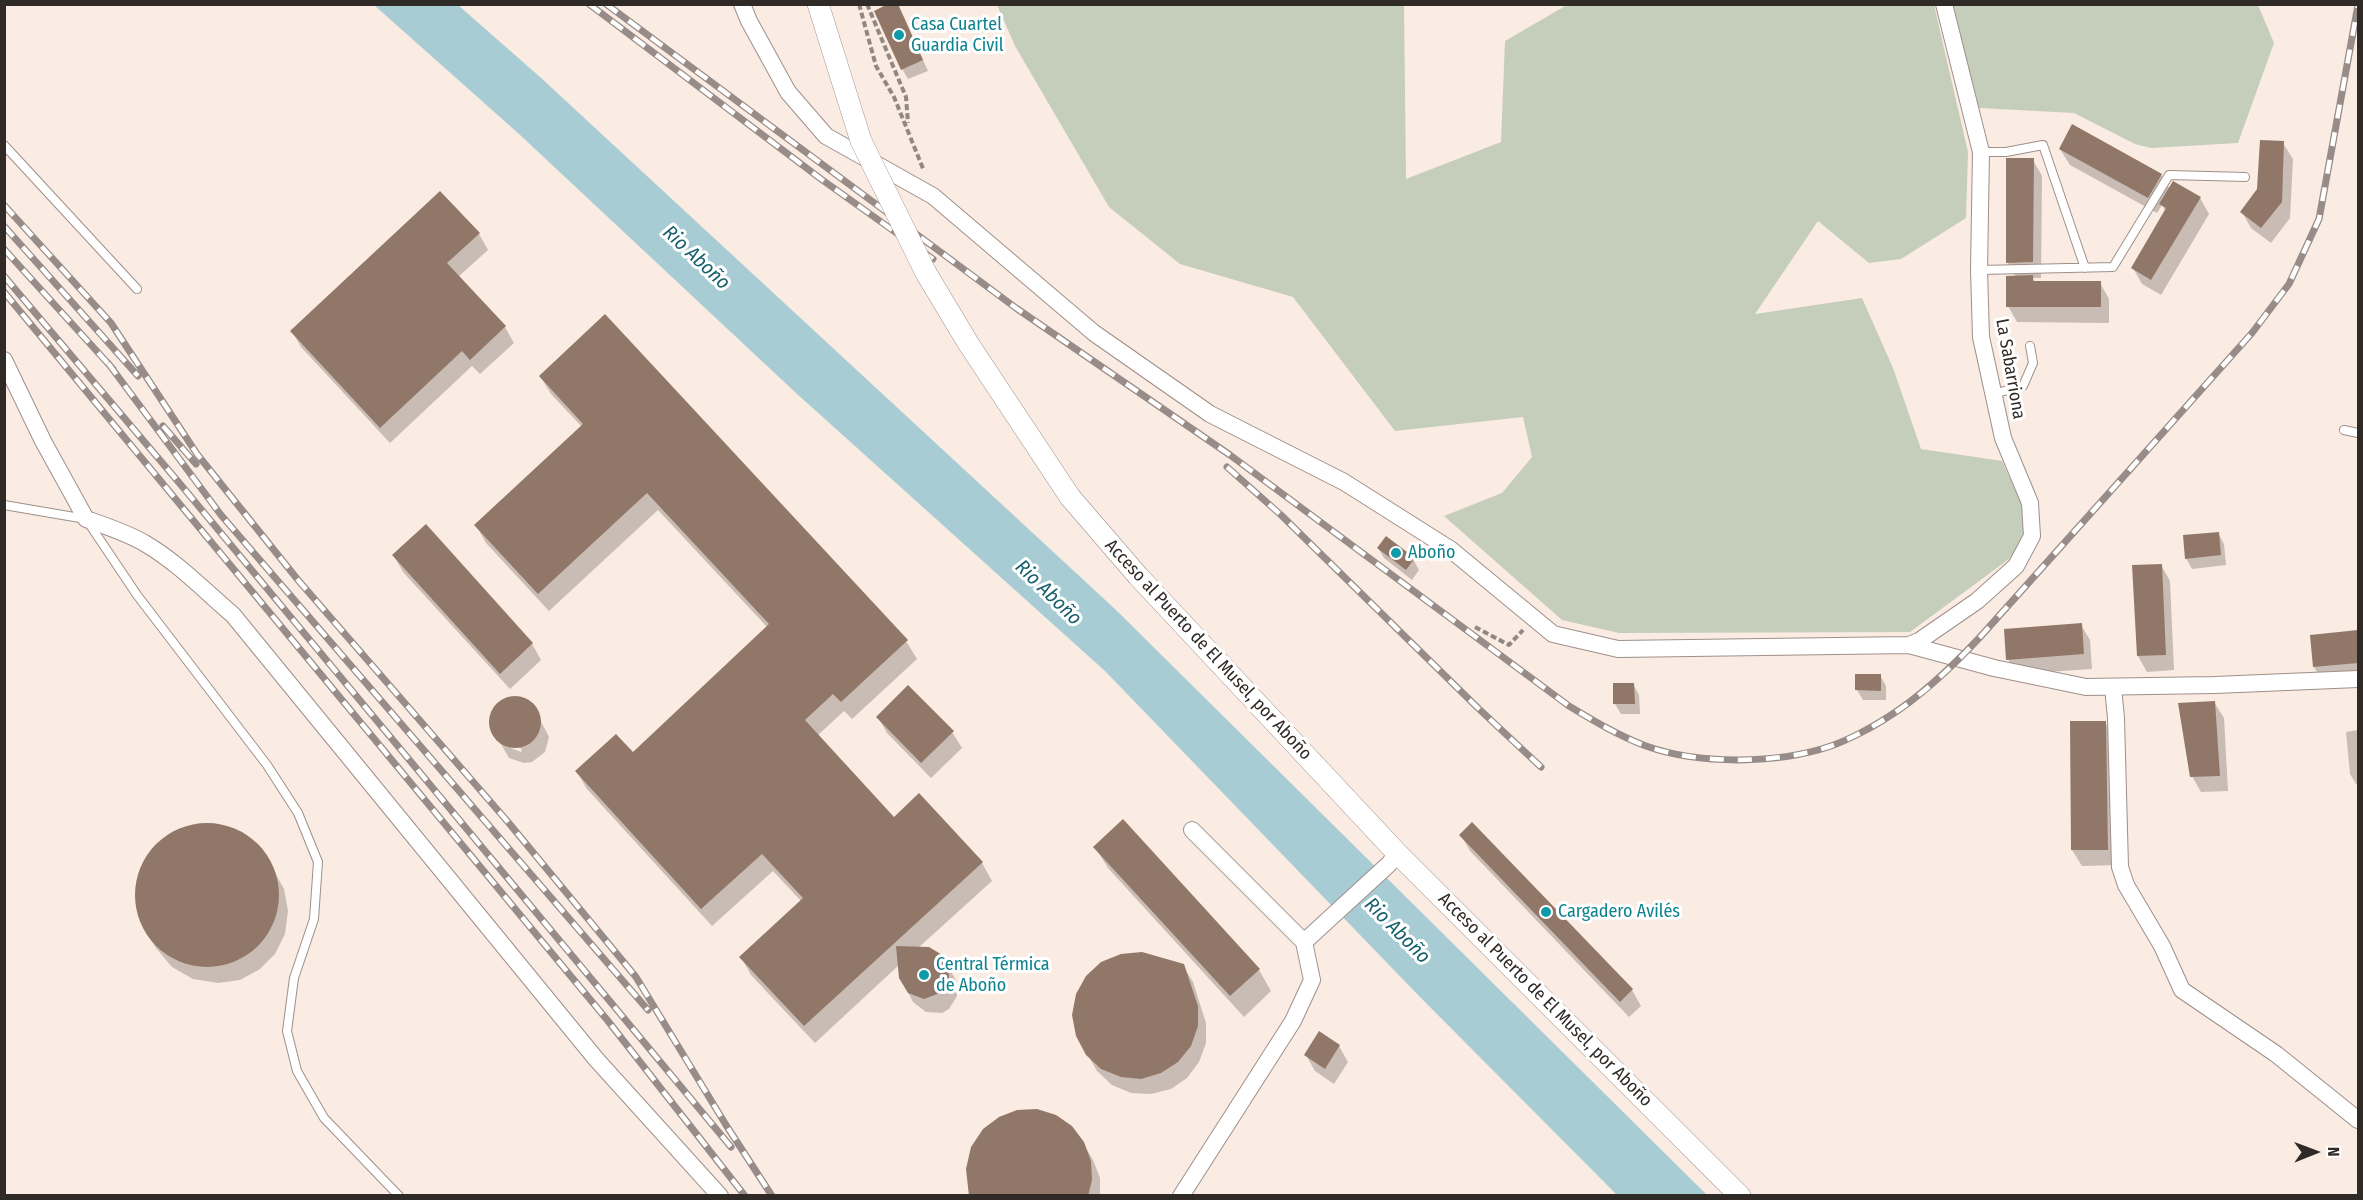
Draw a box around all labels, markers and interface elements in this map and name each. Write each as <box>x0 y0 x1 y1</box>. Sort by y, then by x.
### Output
place label: Casa Cuartel Guardia Civil <box>911 14 1004 57</box>
marker: Casa Cuartel Guardia Civil <box>892 28 906 42</box>
water label: Rio Aboño <box>657 221 735 295</box>
street label: La Sabarriona <box>1991 317 2029 421</box>
street label: Acceso al Puerto de El Musel, por Aboño <box>1100 535 1316 765</box>
place label: Aboño <box>1408 542 1455 564</box>
marker: Aboño <box>1389 546 1403 560</box>
water label: Rio Aboño <box>1010 555 1086 631</box>
street label: Acceso al Puerto de El Musel, por Aboño <box>1434 889 1656 1111</box>
water label: Rio Aboño <box>1359 893 1435 969</box>
place label: Cargadero Avilés <box>1558 901 1680 923</box>
marker: Cargadero Avilés <box>1539 905 1553 919</box>
place label: Central Térmica de Aboño <box>936 954 1050 996</box>
marker: Central Térmica de Aboño <box>917 968 931 982</box>
north arrow <box>2285 1122 2345 1182</box>
text: N <box>2324 1147 2343 1157</box>

